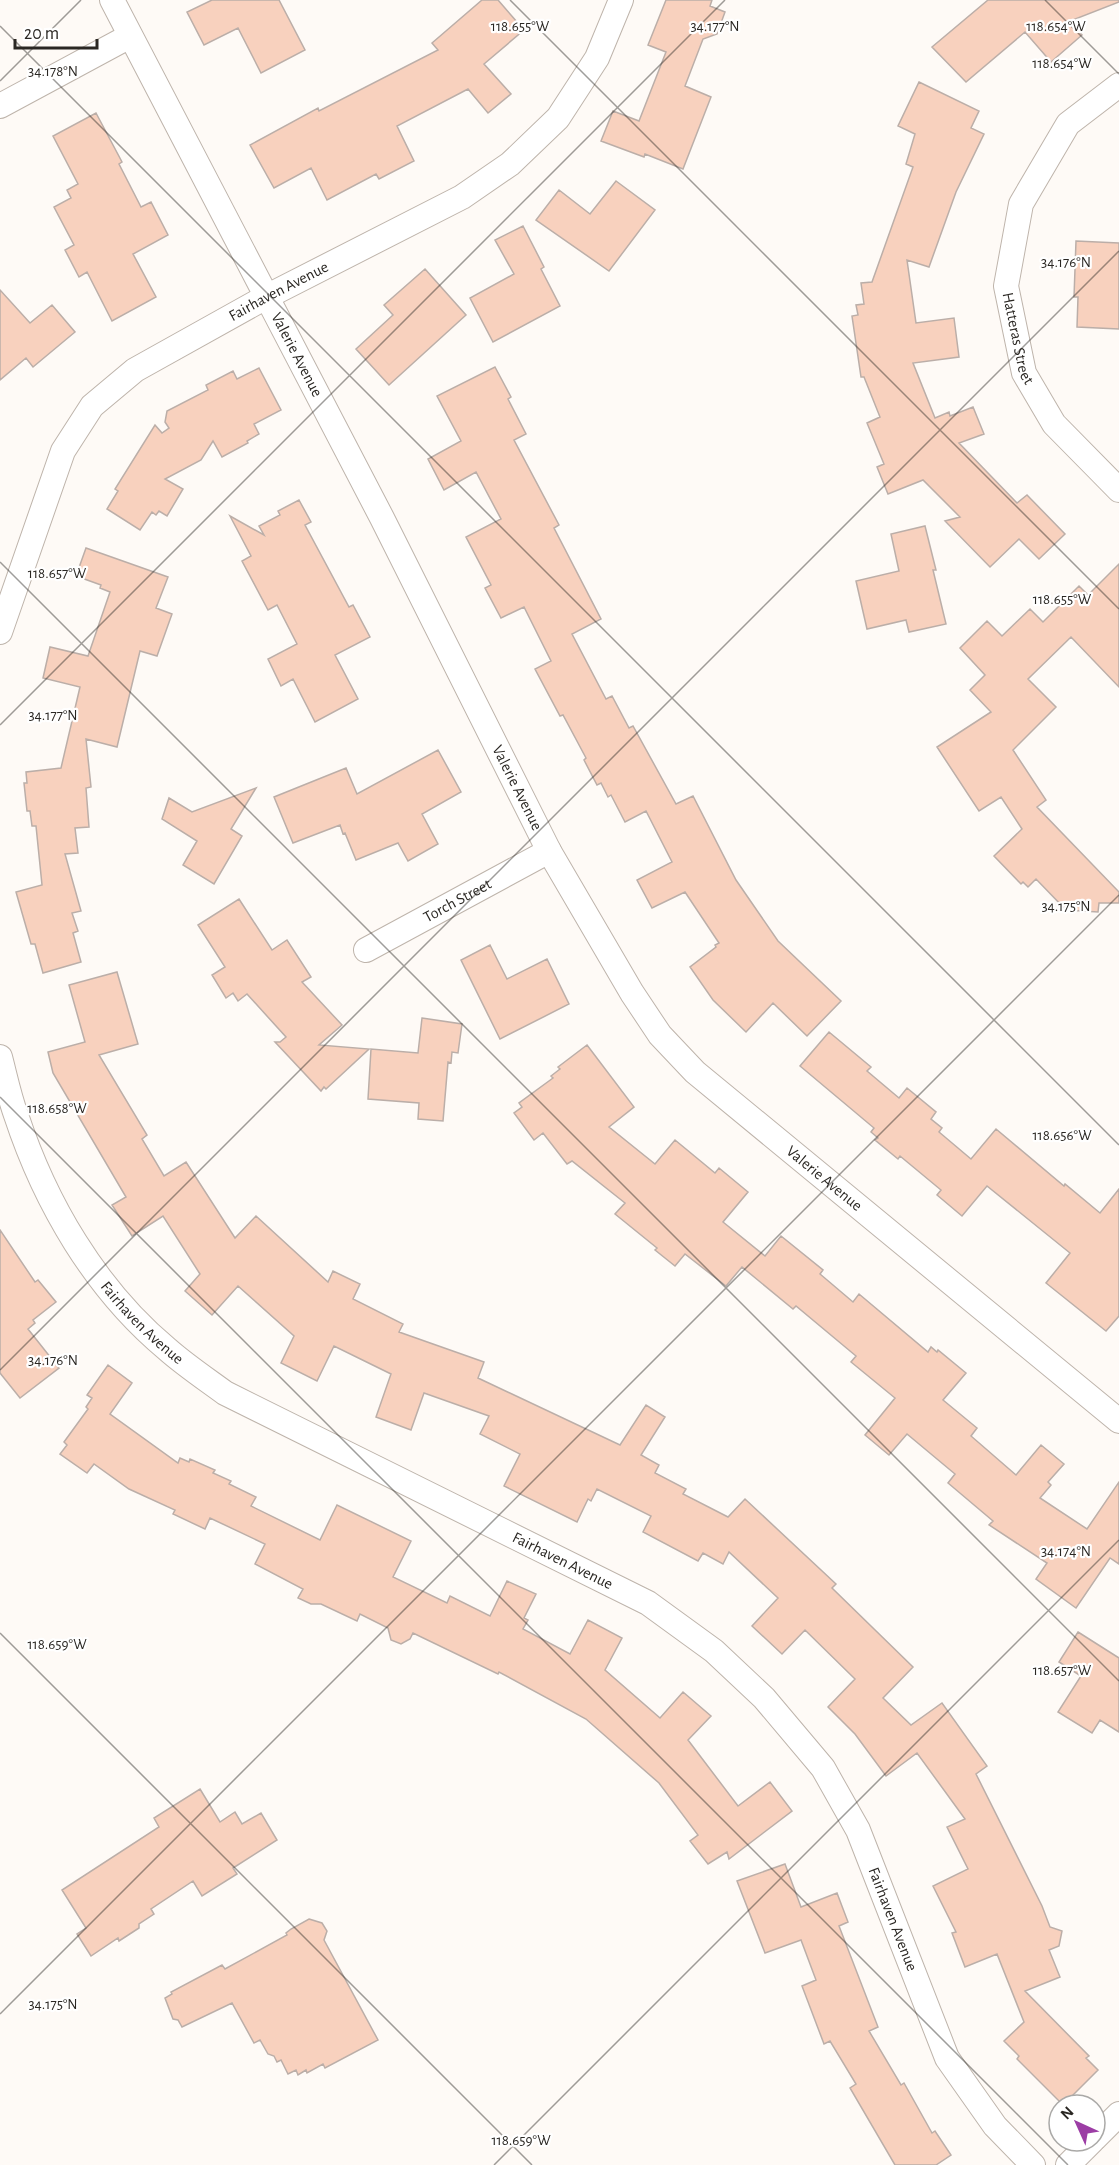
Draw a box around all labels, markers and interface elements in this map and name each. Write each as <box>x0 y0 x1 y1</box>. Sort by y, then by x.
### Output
scale bar <box>15 12 98 50</box>
text: 118.655°W <box>491 19 550 34</box>
text: 34.177°N <box>690 19 740 34</box>
text: 118.654°W <box>1026 19 1086 34</box>
text: 20 m <box>24 25 59 43</box>
text: 118.654°W <box>1032 56 1092 71</box>
text: 34.178°N <box>28 64 78 79</box>
text: 34.176°N <box>1041 255 1091 270</box>
street label: Fairhaven Avenue <box>226 259 331 324</box>
street label: Hatteras Street <box>1000 291 1037 387</box>
street label: Valerie Avenue <box>268 310 325 400</box>
text: 118.657°W <box>28 566 87 581</box>
text: 118.655°W <box>1033 592 1092 607</box>
text: 34.177°N <box>28 708 78 723</box>
street label: Valerie Avenue <box>489 743 545 833</box>
street label: Torch Street <box>421 876 494 925</box>
text: 34.175°N <box>1041 899 1091 914</box>
text: 118.658°W <box>27 1101 87 1116</box>
text: 118.656°W <box>1032 1128 1092 1143</box>
street label: Valerie Avenue <box>783 1143 865 1214</box>
street label: Fairhaven Avenue <box>98 1278 186 1367</box>
text: 34.176°N <box>28 1353 78 1368</box>
street label: Fairhaven Avenue <box>510 1529 615 1592</box>
text: 34.174°N <box>1041 1544 1091 1559</box>
text: 118.659°W <box>27 1637 87 1652</box>
text: 118.657°W <box>1033 1663 1092 1678</box>
street label: Fairhaven Avenue <box>865 1865 920 1973</box>
text: 34.175°N <box>28 1997 78 2012</box>
north arrow <box>1047 2093 1107 2153</box>
text: N <box>1058 2104 1077 2123</box>
text: 118.659°W <box>491 2133 551 2148</box>

